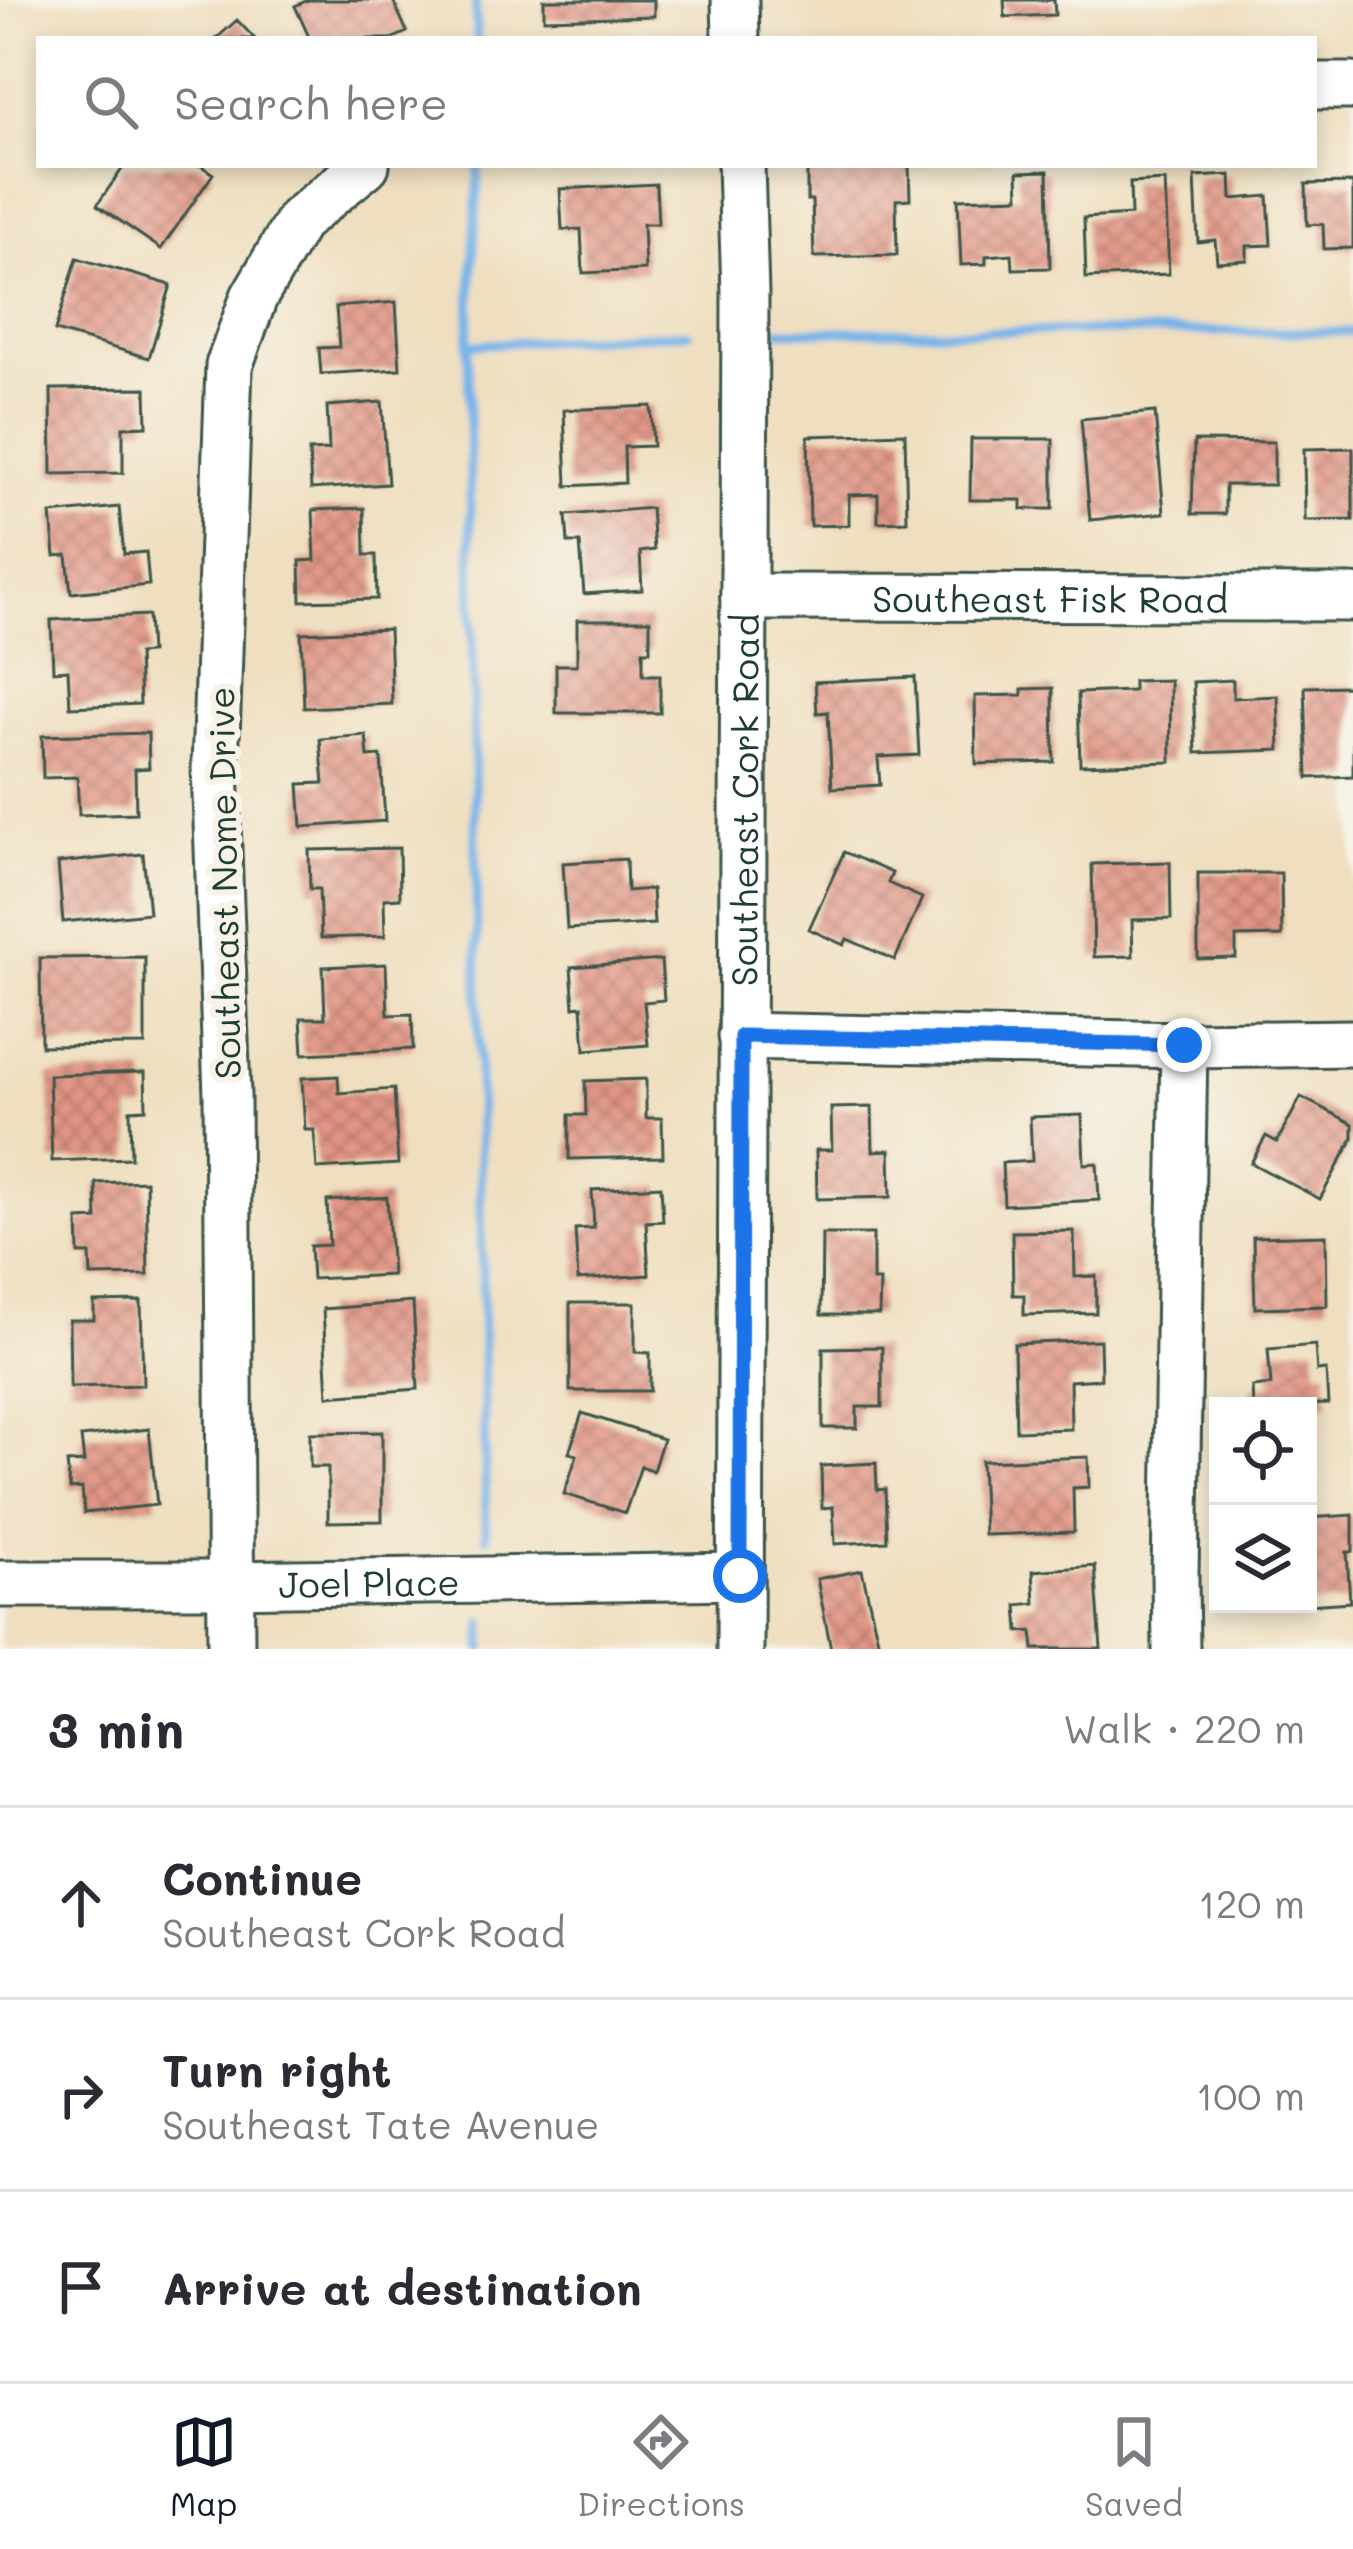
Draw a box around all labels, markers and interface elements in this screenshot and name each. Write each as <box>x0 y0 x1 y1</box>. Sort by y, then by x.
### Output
search box <box>36 36 1317 168</box>
icon: search <box>78 69 144 135</box>
text: Search here <box>174 73 448 131</box>
street label: Southeast Fisk Road <box>872 574 1228 621</box>
street label: Southeast Cork Road <box>719 614 767 986</box>
street label: Southeast Nome Drive <box>196 686 250 1080</box>
route end <box>1157 1018 1211 1072</box>
map controls <box>1209 1397 1317 1613</box>
button: locate <box>1209 1397 1317 1505</box>
button: layers <box>1209 1505 1317 1613</box>
route start <box>713 1549 767 1603</box>
street label: Joel Place <box>278 1557 460 1607</box>
text: 3 min <box>48 1694 184 1761</box>
text: Walk · 220 m <box>1063 1702 1305 1753</box>
text: Continue <box>162 1848 362 1906</box>
icon: ahead <box>48 1870 114 1936</box>
text: 120 m <box>1198 1877 1305 1928</box>
text: Southeast Cork Road <box>162 1906 566 1957</box>
text: Turn right <box>162 2040 391 2098</box>
icon: right <box>48 2062 114 2128</box>
text: 100 m <box>1196 2069 1305 2120</box>
text: Southeast Tate Avenue <box>162 2098 599 2149</box>
icon: arrive <box>48 2254 114 2320</box>
text: Arrive at destination <box>162 2258 642 2316</box>
tab: Map <box>170 2409 237 2524</box>
tab: Directions <box>577 2409 745 2524</box>
tab: Saved <box>1085 2409 1183 2524</box>

